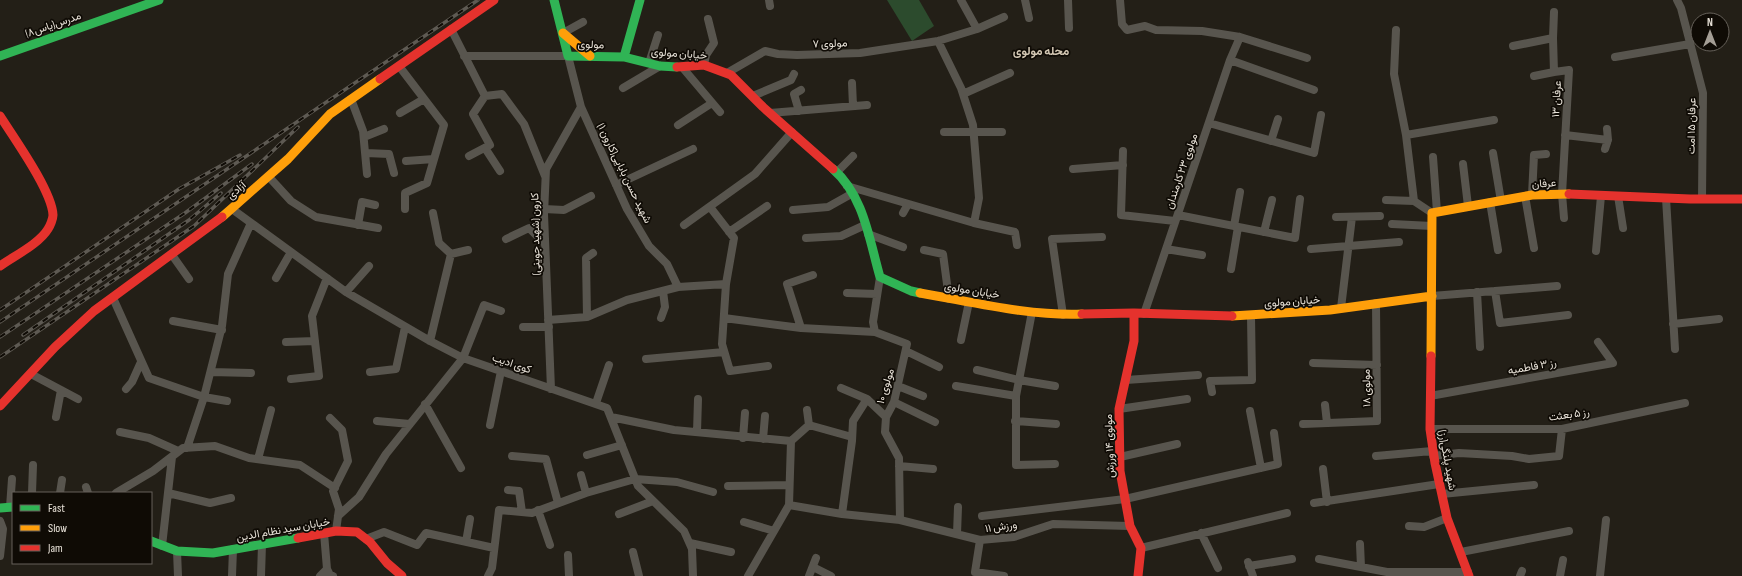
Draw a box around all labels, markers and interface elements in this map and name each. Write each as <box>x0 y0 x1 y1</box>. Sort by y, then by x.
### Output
street label: مدرس(یاس۸) <box>24 9 83 40</box>
north arrow <box>1690 12 1730 52</box>
text: N <box>1707 16 1713 29</box>
street label: مولوی ۷ <box>812 36 848 51</box>
street label: مولوی <box>577 38 605 51</box>
district label: محله مولوی <box>1013 44 1070 59</box>
street label: خیابان مولوی <box>651 45 707 62</box>
street label: عرفان ۱۳ <box>1549 80 1564 118</box>
street label: عرفان ۱۵ امت <box>1685 97 1698 154</box>
street label: شهید حسن بابایی(کارون ۱) <box>595 121 655 226</box>
street label: مولوی ۲۳ کارمندان <box>1162 131 1201 211</box>
street label: عرفان <box>1531 176 1557 191</box>
street label: آزادی <box>224 178 250 202</box>
street label: کارون (شهید جوینی) <box>528 193 543 275</box>
street label: خیابان مولوی <box>943 280 1001 301</box>
street label: خیابان مولوی <box>1264 293 1320 310</box>
street label: کوی ادیب <box>490 351 533 376</box>
street label: رز ۳ فاطمیه <box>1507 356 1558 377</box>
street label: مولوی ۱۰ <box>874 367 897 405</box>
street label: مولوی ۱۸ <box>1360 369 1373 407</box>
street label: رز ۵ بعثت <box>1548 405 1591 424</box>
street label: مولوی ۱۴ ورزش <box>1102 414 1117 478</box>
street label: شهید پلنگی(رز) <box>1435 429 1459 492</box>
legend <box>12 492 152 564</box>
text: Fast <box>48 501 65 516</box>
street label: خیابان سید نظام الدین <box>235 515 331 545</box>
street label: ورزش ۱۱ <box>984 518 1018 535</box>
text: Slow <box>48 521 67 536</box>
text: Jam <box>47 541 63 556</box>

